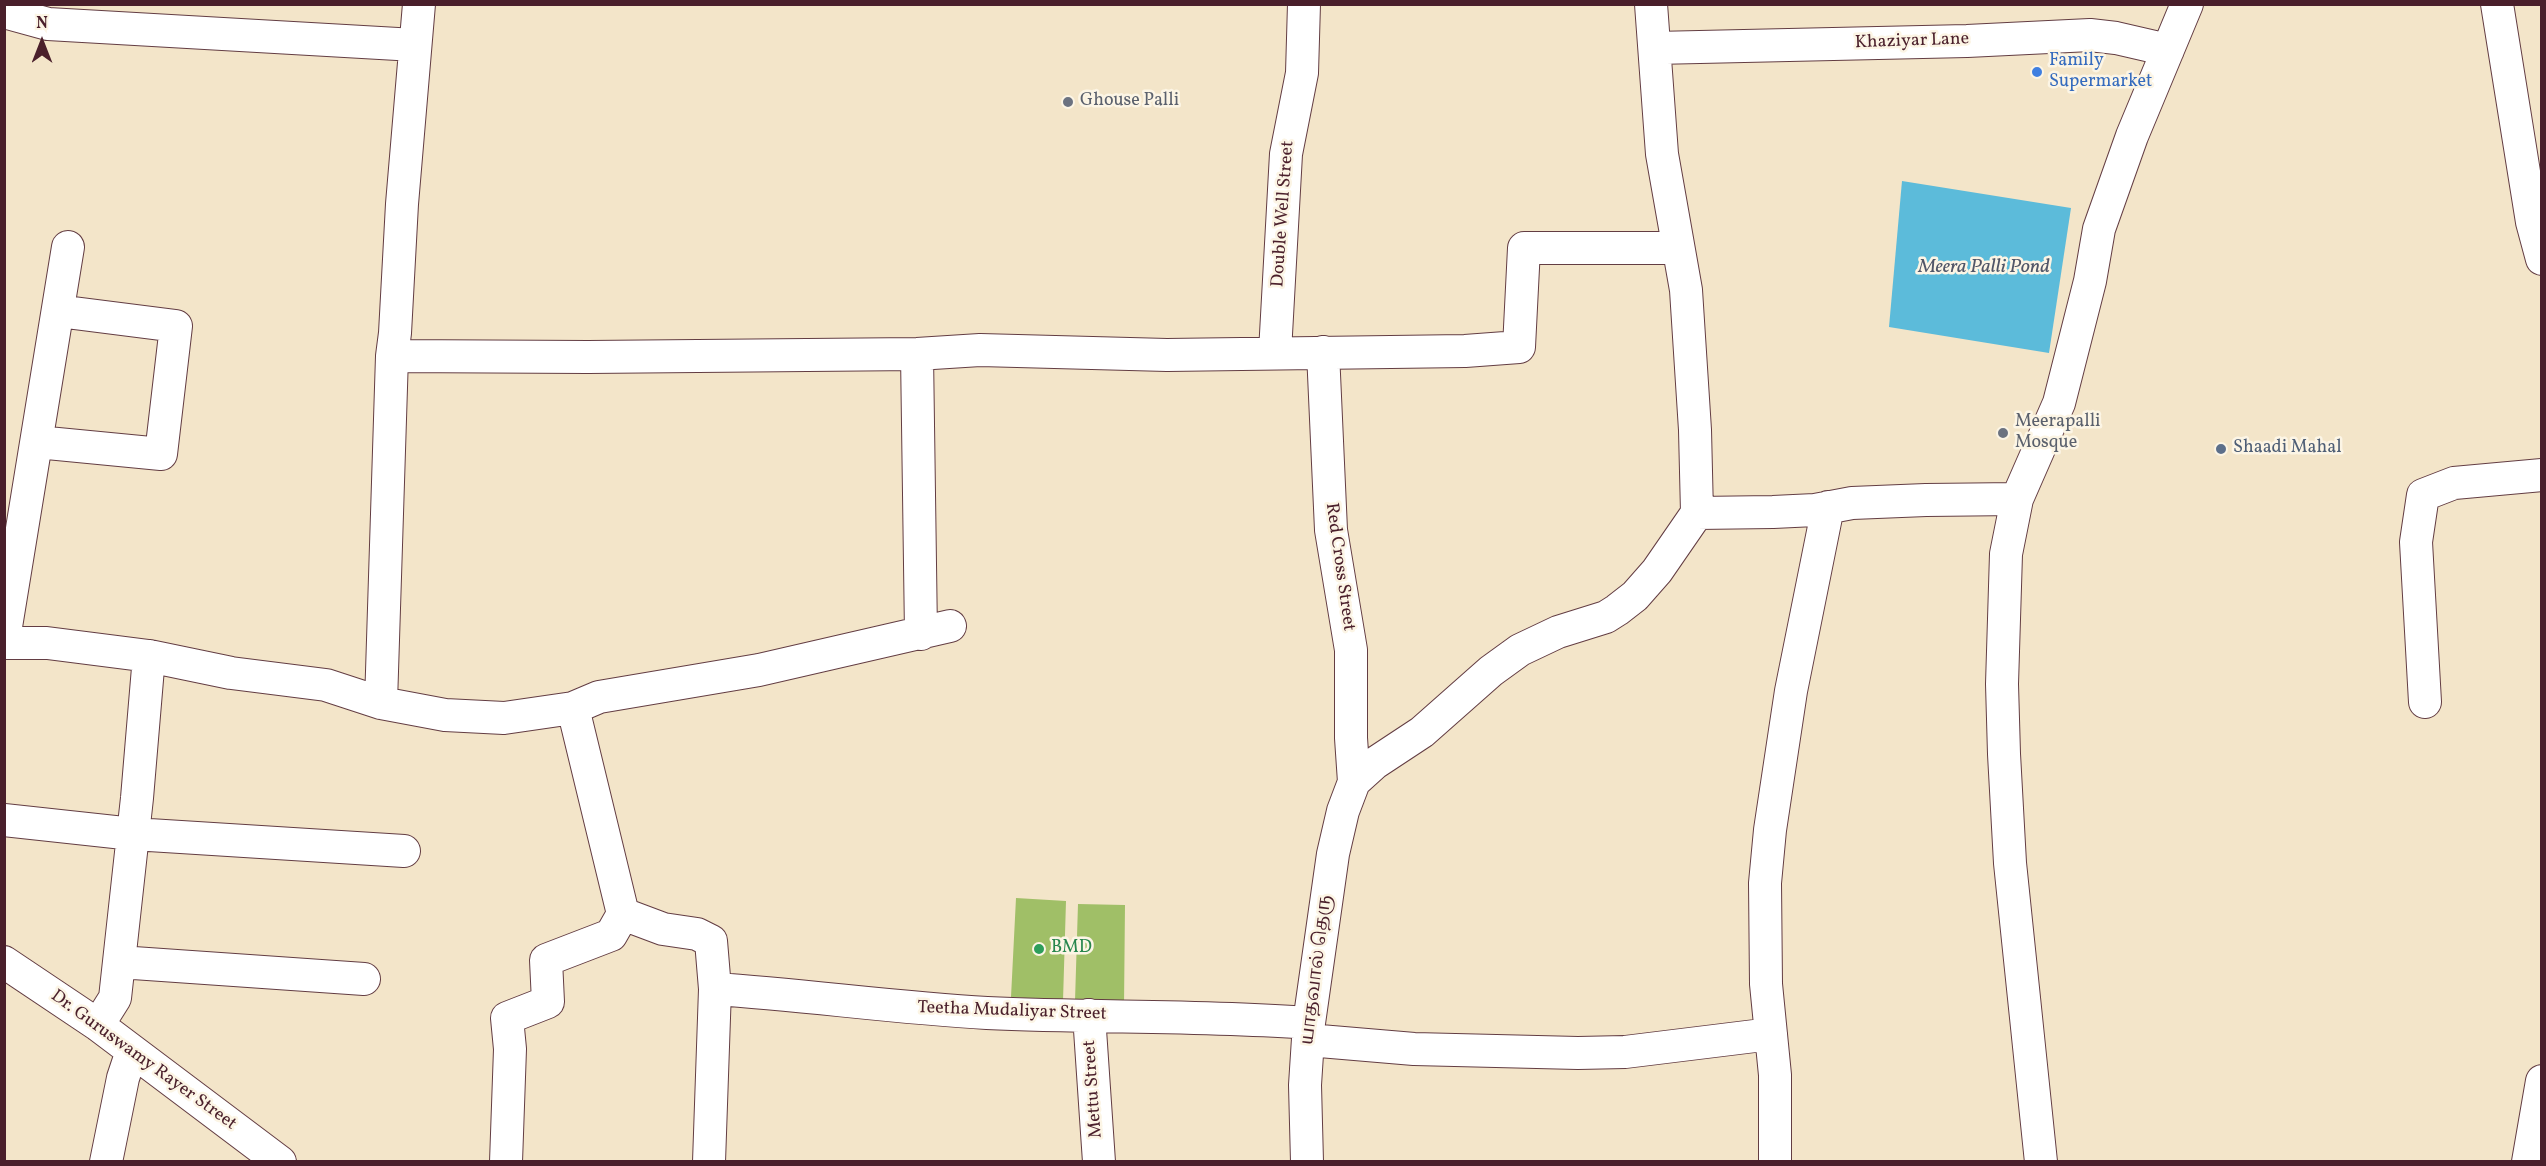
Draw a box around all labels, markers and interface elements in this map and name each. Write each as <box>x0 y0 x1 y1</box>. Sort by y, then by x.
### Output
north arrow <box>12 12 72 72</box>
text: N <box>36 13 48 35</box>
street label: Khaziyar Lane <box>1854 29 1970 55</box>
place label: Family Supermarket <box>2049 51 2152 94</box>
marker: Family Supermarket <box>2030 65 2044 79</box>
place label: Ghouse Palli <box>1080 91 1179 113</box>
marker: Ghouse Palli <box>1061 95 1075 109</box>
street label: Double Well Street <box>1268 140 1300 288</box>
water label: Meera Palli Pond <box>1918 256 2050 280</box>
place label: Meerapalli Mosque <box>2015 412 2100 454</box>
marker: Meerapalli Mosque <box>1996 426 2010 440</box>
place label: Shaadi Mahal <box>2233 438 2342 460</box>
marker: Shaadi Mahal <box>2214 442 2228 456</box>
street label: Red Cross Street <box>1319 501 1359 633</box>
street label: யாதவால் தெரு <box>1298 894 1338 1046</box>
place label: BMD <box>1051 938 1092 960</box>
marker: BMD <box>1032 942 1046 956</box>
street label: Dr. Guruswamy Rayer Street <box>46 986 240 1136</box>
street label: Teetha Mudaliyar Street <box>917 998 1107 1026</box>
street label: Mettu Street <box>1080 1039 1108 1139</box>

